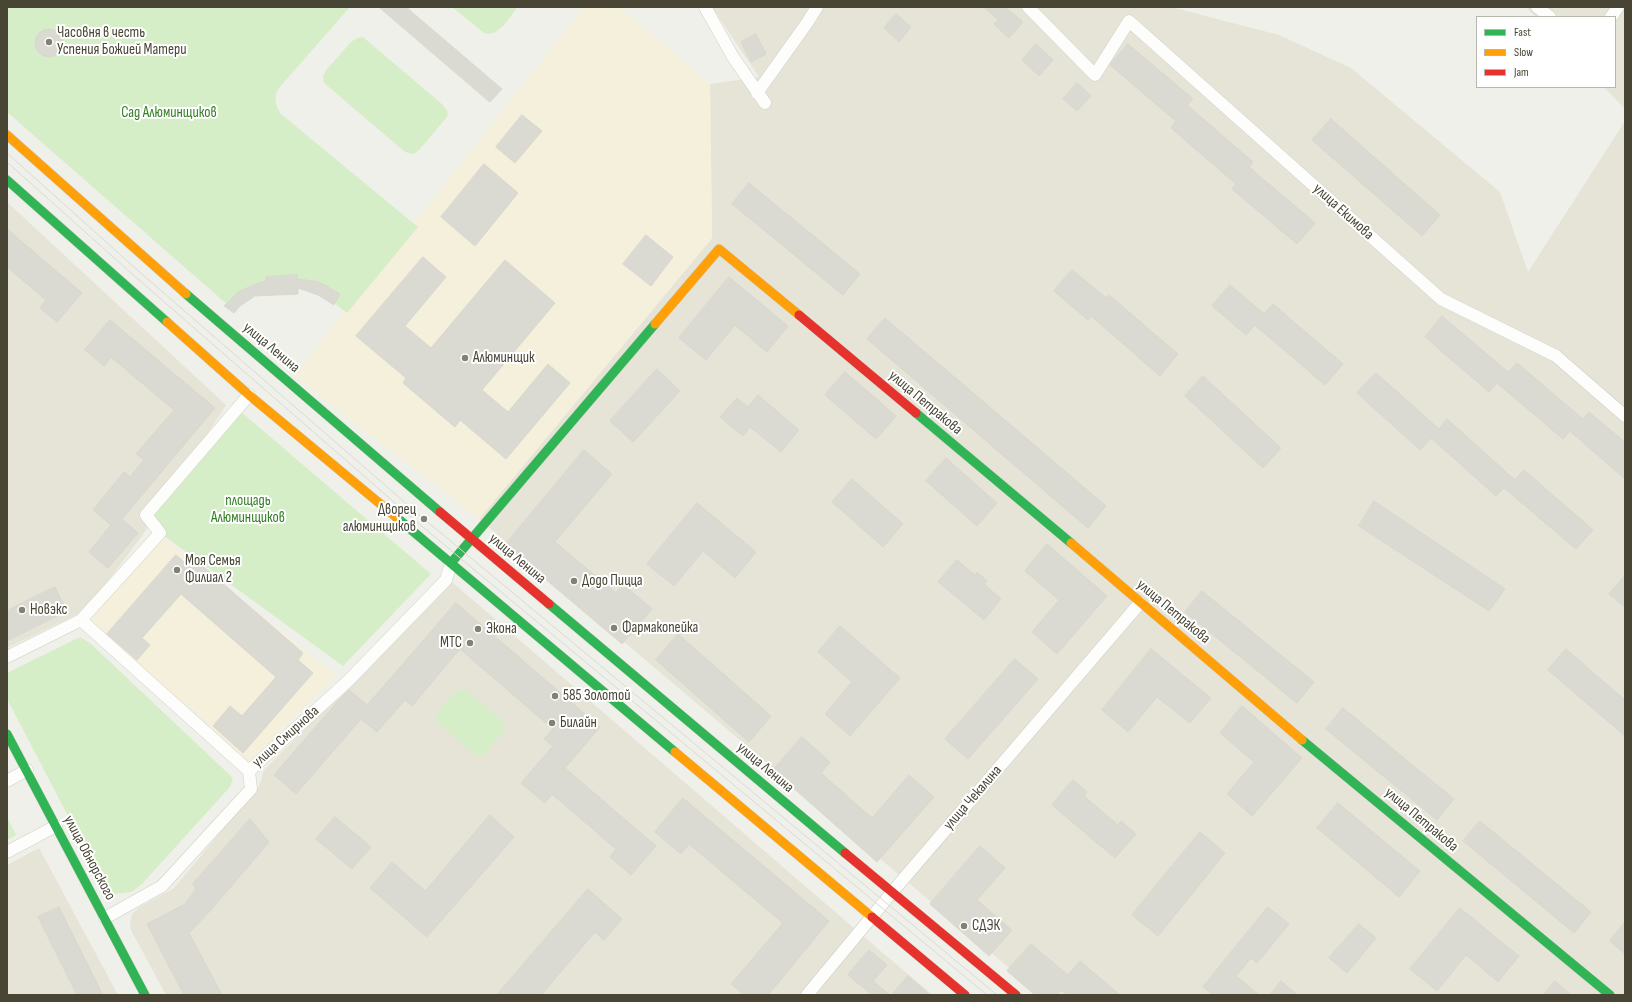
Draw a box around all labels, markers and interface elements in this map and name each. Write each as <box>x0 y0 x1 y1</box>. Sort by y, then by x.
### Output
legend <box>1476 16 1616 88</box>
place label: Часовня в честь Успения Божией Матери <box>57 24 186 59</box>
text: Fast <box>1514 25 1531 40</box>
marker: Часовня в честь Успения Божией Матери <box>44 37 54 47</box>
text: Slow <box>1514 45 1533 60</box>
text: Jam <box>1514 65 1529 80</box>
park label: Сад Алюминщиков <box>121 104 217 122</box>
street label: улица Екимова <box>1309 180 1377 244</box>
street label: улица Ленина <box>239 319 303 377</box>
place label: Алюминщик <box>473 349 535 367</box>
marker: Алюминщик <box>460 353 470 363</box>
street label: улица Петракова <box>885 367 965 439</box>
park label: площадь Алюминщиков <box>211 492 285 527</box>
place label: Дворец алюминщиков <box>343 501 416 536</box>
marker: Дворец алюминщиков <box>419 514 429 524</box>
street label: улица Ленина <box>485 530 549 588</box>
place label: Моя Семья Филиал 2 <box>185 552 241 587</box>
marker: Моя Семья Филиал 2 <box>172 565 182 575</box>
place label: Додо Пицца <box>582 572 643 590</box>
marker: Додо Пицца <box>569 576 579 586</box>
street label: улица Петракова <box>1133 576 1213 648</box>
place label: Новэкс <box>30 601 67 619</box>
marker: Новэкс <box>17 605 27 615</box>
place label: Фармакопейка <box>622 619 698 637</box>
place label: Экона <box>486 620 517 638</box>
marker: Фармакопейка <box>609 623 619 633</box>
marker: Экона <box>473 624 483 634</box>
place label: МТС <box>440 634 462 652</box>
marker: МТС <box>465 638 475 648</box>
place label: 585 Золотой <box>563 687 630 705</box>
marker: 585 Золотой <box>550 691 560 701</box>
street label: улица Смирнова <box>249 702 323 772</box>
place label: Билайн <box>560 714 597 732</box>
marker: Билайн <box>547 718 557 728</box>
street label: улица Ленина <box>733 739 797 797</box>
street label: улица Чекалина <box>940 762 1006 834</box>
street label: улица Петракова <box>1381 784 1461 856</box>
street label: улица Обнорского <box>59 813 119 903</box>
place label: СДЭК <box>972 917 1000 935</box>
marker: СДЭК <box>959 921 969 931</box>

